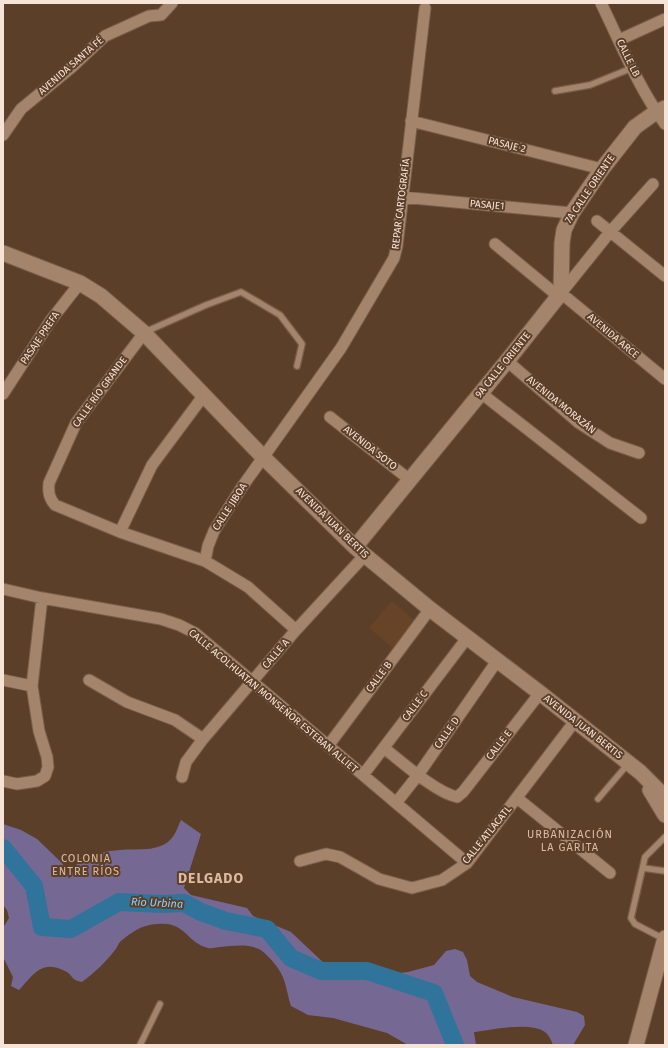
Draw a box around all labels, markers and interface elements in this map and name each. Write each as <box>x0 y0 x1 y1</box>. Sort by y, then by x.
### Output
street label: AVENIDA SANTA FÉ <box>35 33 106 98</box>
street label: CALLE LB <box>614 37 642 79</box>
street label: PASAJE 2 <box>487 135 527 155</box>
street label: 7A CALLE ORIENTE <box>563 152 617 226</box>
street label: REPAR CARTOGRAFÍA <box>387 157 413 250</box>
street label: PASAJE1 <box>469 198 505 212</box>
street label: PASAJE PREFA <box>18 309 62 366</box>
street label: AVENIDA ARCE <box>585 311 641 361</box>
street label: 9A CALLE ORIENTE <box>473 330 533 400</box>
street label: CALLE RÍO GRANDE <box>69 353 130 430</box>
street label: AVENIDA MORAZÁN <box>524 372 599 436</box>
street label: AVENIDA SOTO <box>341 423 399 473</box>
street label: CALLE JIBOA <box>210 481 250 533</box>
street label: AVENIDA JUAN BERTIS <box>293 485 371 561</box>
street label: CALLE ACOLHUATAN MONSEÑOR ESTEBAN ALLIET <box>186 626 361 776</box>
street label: CALLE A <box>260 637 292 671</box>
street label: CALLE B <box>364 659 394 695</box>
street label: CALLE C <box>400 688 431 724</box>
street label: AVENIDA JUAN BERTIS <box>541 693 625 762</box>
street label: CALLE D <box>432 715 462 751</box>
street label: CALLE E <box>484 728 514 762</box>
street label: CALLE ATLACATL <box>460 804 514 866</box>
district label: URBANIZACIÓN LA GARITA <box>527 827 613 854</box>
district label: COLONIA ENTRE RÍOS <box>52 852 120 878</box>
district label: DELGADO <box>178 870 244 887</box>
water label: Río Urbina <box>131 895 183 911</box>

